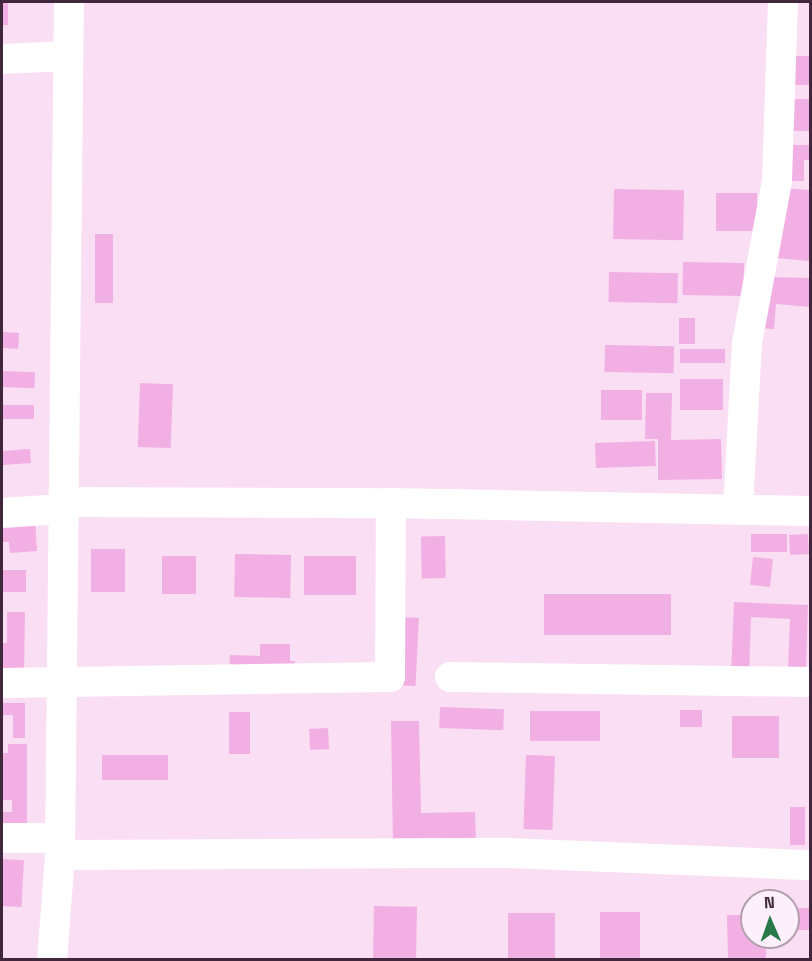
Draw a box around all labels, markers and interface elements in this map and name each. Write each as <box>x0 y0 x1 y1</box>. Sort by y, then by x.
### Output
north arrow <box>740 889 800 949</box>
text: N <box>764 892 775 913</box>

